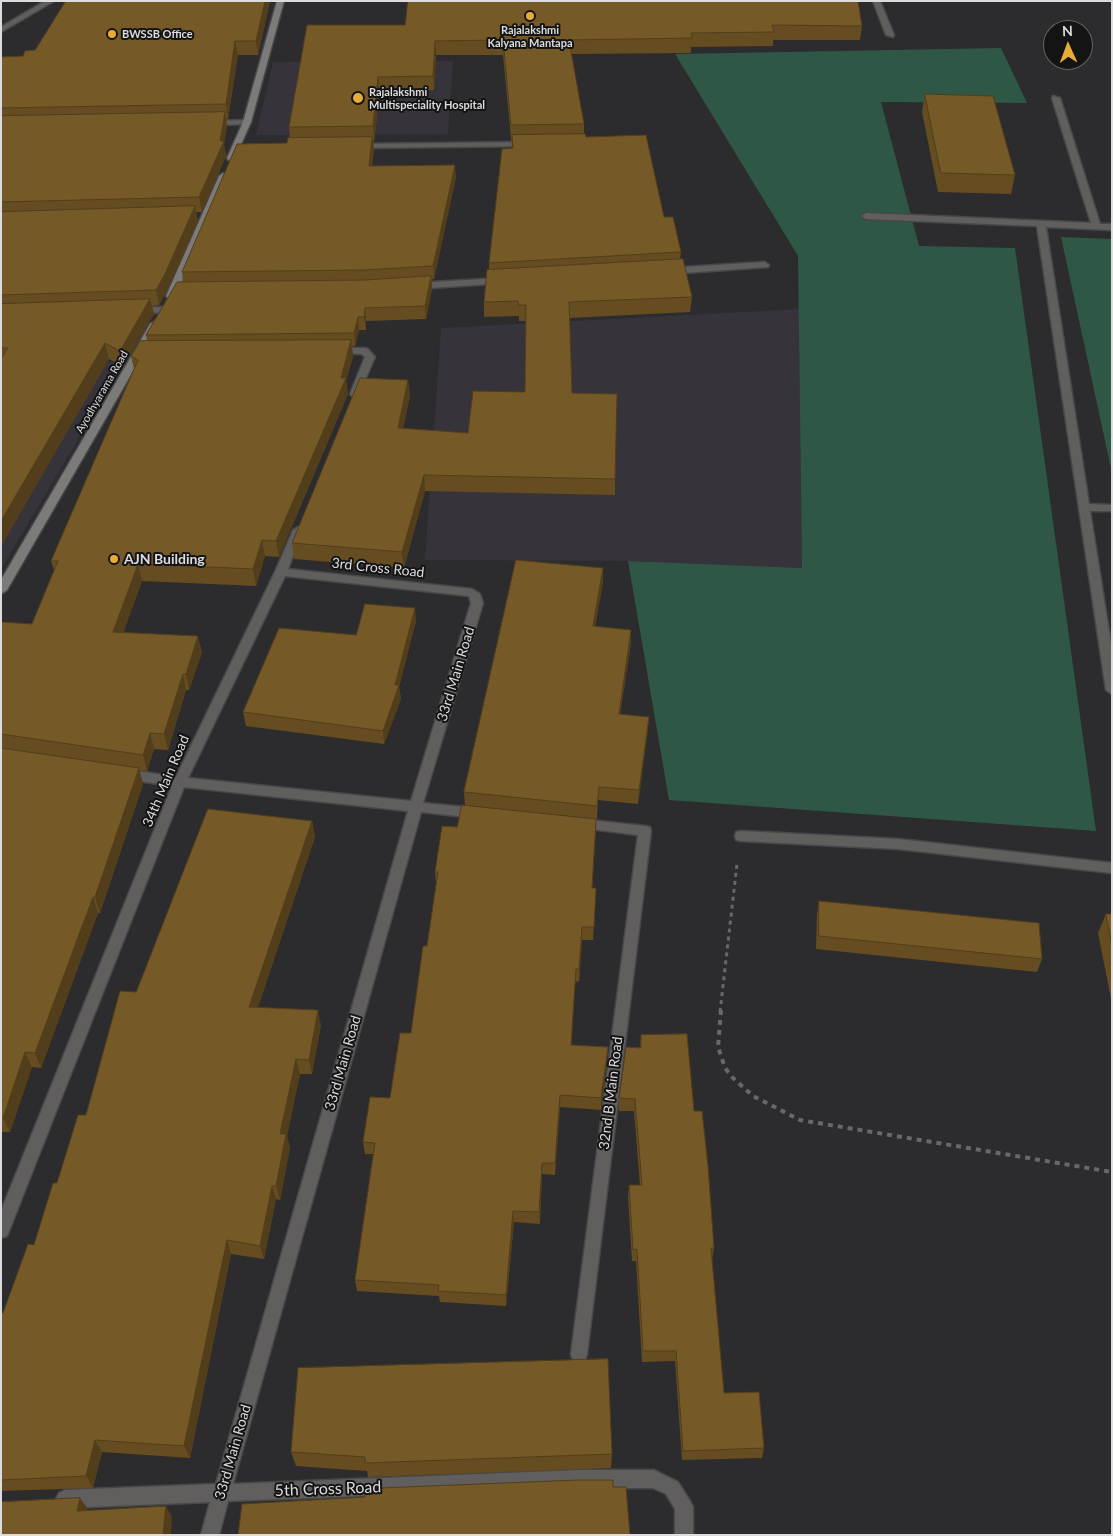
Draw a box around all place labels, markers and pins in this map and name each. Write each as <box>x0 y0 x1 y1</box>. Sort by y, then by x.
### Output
marker: Rajalakshmi Kalyana Mantapa <box>524 10 536 22</box>
place label: Rajalakshmi Kalyana Mantapa <box>487 23 573 49</box>
place label: BWSSB Office <box>122 27 193 41</box>
marker: BWSSB Office <box>106 28 118 40</box>
place label: Rajalakshmi Multispeciality Hospital <box>369 85 485 111</box>
marker: Rajalakshmi Multispeciality Hospital <box>351 91 365 105</box>
place label: AJN Building <box>124 551 205 567</box>
marker: AJN Building <box>108 553 120 565</box>

